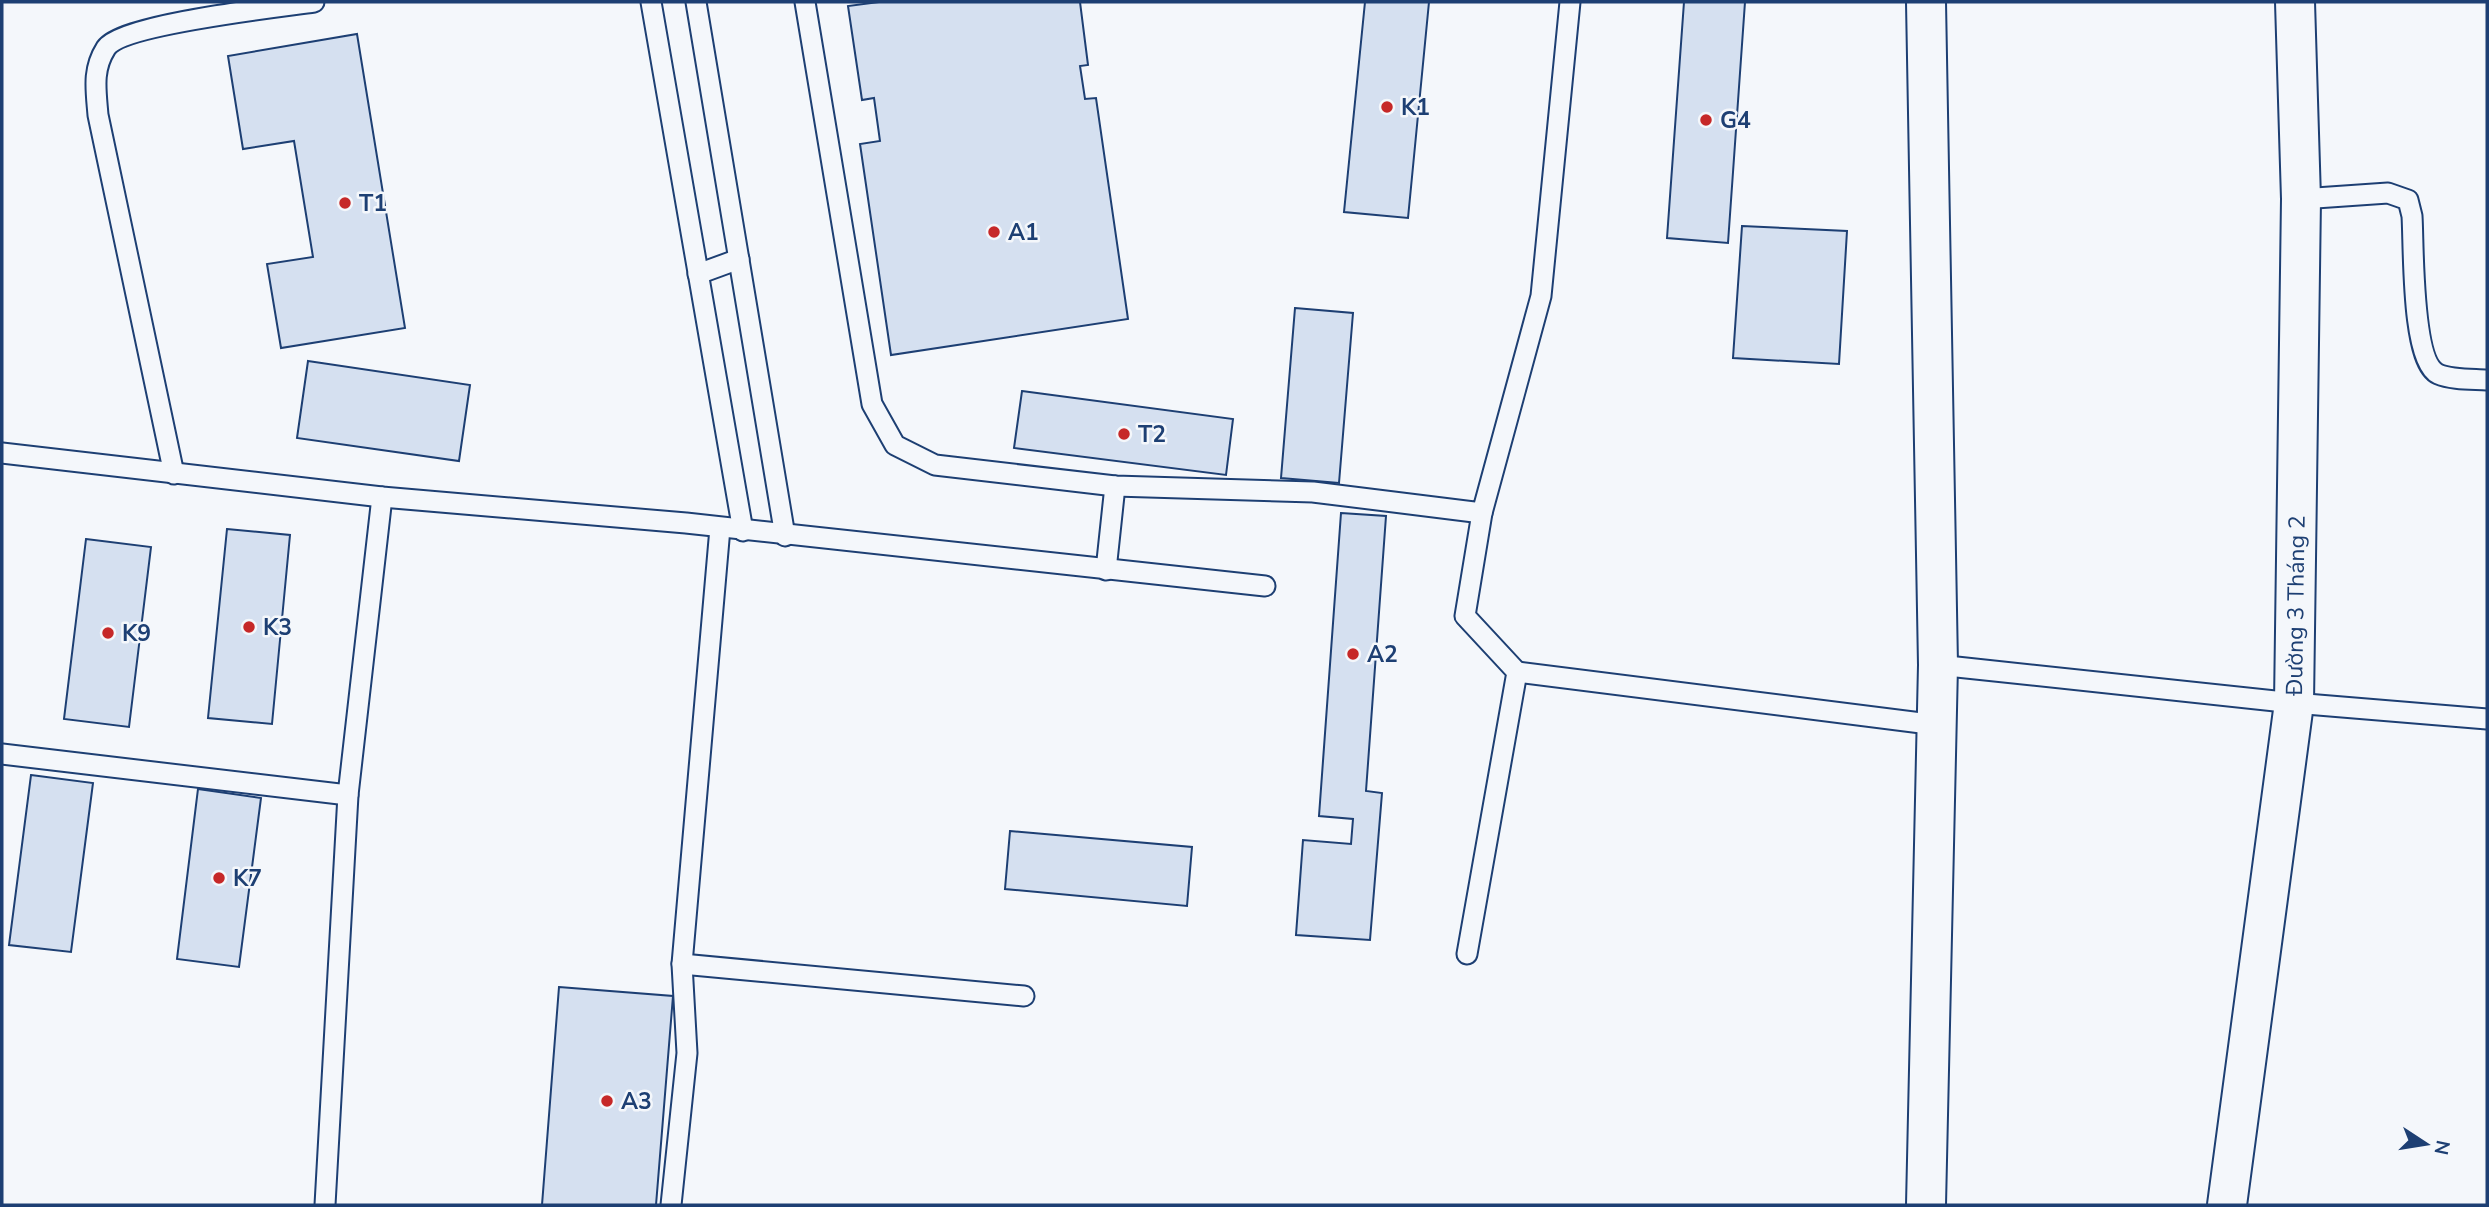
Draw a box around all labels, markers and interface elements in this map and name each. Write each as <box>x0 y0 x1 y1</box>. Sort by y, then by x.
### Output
place label: K1 <box>1401 92 1430 123</box>
marker: K1 <box>1379 99 1395 115</box>
place label: G4 <box>1720 105 1751 136</box>
marker: G4 <box>1698 112 1714 128</box>
place label: T1 <box>359 188 387 219</box>
marker: T1 <box>337 195 353 211</box>
place label: A1 <box>1008 217 1039 248</box>
marker: A1 <box>986 224 1002 240</box>
place label: T2 <box>1138 419 1166 450</box>
marker: T2 <box>1116 426 1132 442</box>
street label: Đường 3 Tháng 2 <box>2279 515 2313 697</box>
place label: K3 <box>263 612 292 643</box>
place label: K9 <box>122 618 151 649</box>
marker: K3 <box>241 619 257 635</box>
marker: K9 <box>100 625 116 641</box>
place label: A2 <box>1367 639 1398 670</box>
marker: A2 <box>1345 646 1361 662</box>
place label: K7 <box>233 863 262 894</box>
marker: K7 <box>211 870 227 886</box>
place label: A3 <box>621 1086 652 1117</box>
marker: A3 <box>599 1093 615 1109</box>
north arrow <box>2391 1109 2461 1179</box>
text: N <box>2427 1138 2456 1157</box>

